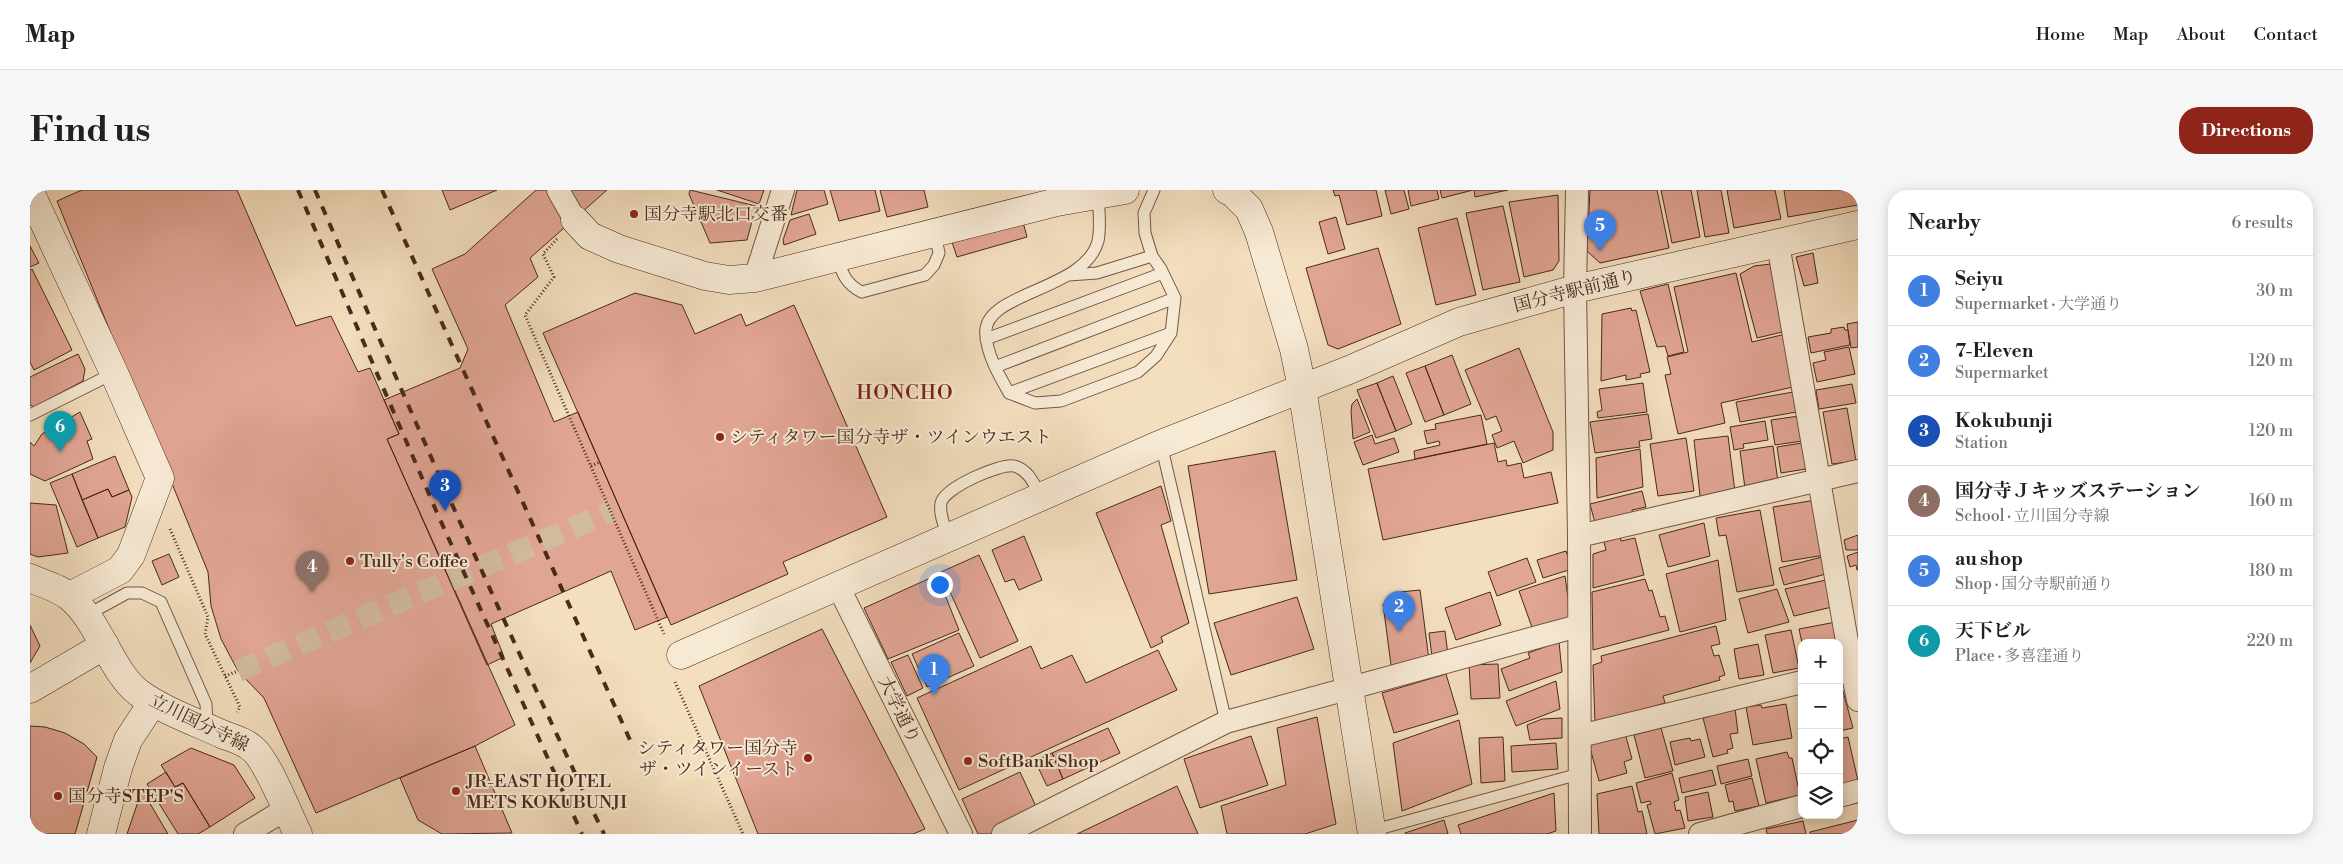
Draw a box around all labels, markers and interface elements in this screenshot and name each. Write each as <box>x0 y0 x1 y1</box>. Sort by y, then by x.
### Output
text: Map <box>25 20 75 50</box>
text: Home <box>2036 23 2085 46</box>
text: Map <box>2113 23 2149 46</box>
text: About <box>2177 23 2226 46</box>
text: Contact <box>2254 23 2318 46</box>
button: Directions <box>2179 107 2313 154</box>
text: Find us <box>30 109 150 152</box>
place label: 国分寺駅北口交番 <box>644 203 788 226</box>
marker: 国分寺駅北口交番 <box>628 208 640 220</box>
pin: 5 <box>1584 210 1616 251</box>
text: Nearby <box>1908 210 1981 236</box>
text: 6 results <box>2232 213 2293 233</box>
street label: 国分寺駅前通り <box>1511 265 1639 317</box>
text: Seiyu <box>1955 267 2003 291</box>
text: 1 <box>1920 281 1928 301</box>
text: 30 m <box>2256 281 2293 301</box>
text: Supermarket · 大学通り <box>1955 294 2122 314</box>
text: 7-Eleven <box>1955 339 2033 363</box>
text: 2 <box>1919 351 1929 371</box>
text: 120 m <box>2249 351 2293 371</box>
text: Supermarket <box>1955 363 2049 383</box>
district label: HONCHO <box>856 381 954 406</box>
text: Kokubunji <box>1955 409 2052 433</box>
pin: 6 <box>44 411 76 452</box>
text: 3 <box>1919 421 1929 441</box>
text: 120 m <box>2249 421 2293 441</box>
place label: シティタワー国分寺ザ・ツインウエスト <box>730 426 1052 449</box>
marker: シティタワー国分寺ザ・ツインウエスト <box>714 431 726 443</box>
text: Station <box>1955 433 2008 453</box>
pin: 3 <box>429 470 461 511</box>
text: 国分寺Ｊキッズステーション <box>1955 479 2200 503</box>
text: 4 <box>1919 491 1929 511</box>
text: 160 m <box>2249 491 2293 511</box>
text: School · 立川国分寺線 <box>1955 506 2110 526</box>
text: au shop <box>1955 547 2023 571</box>
place label: Tully's Coffee <box>360 550 468 573</box>
pin: 4 <box>296 551 328 592</box>
marker: Tully's Coffee <box>344 555 356 567</box>
text: 5 <box>1919 561 1929 581</box>
text: 180 m <box>2249 561 2293 581</box>
your location <box>927 572 953 598</box>
text: Shop · 国分寺駅前通り <box>1955 574 2113 594</box>
pin: 2 <box>1383 591 1415 632</box>
text: 天下ビル <box>1955 619 2031 643</box>
text: 6 <box>1919 631 1929 651</box>
text: 220 m <box>2247 631 2293 651</box>
map controls <box>1798 639 1843 819</box>
button: + <box>1798 639 1843 684</box>
text: Place · 多喜窪通り <box>1955 646 2084 666</box>
pin: 1 <box>918 654 950 695</box>
street label: 大学通り <box>873 673 925 747</box>
button: − <box>1798 684 1843 729</box>
street label: 立川国分寺線 <box>145 689 253 757</box>
button: locate <box>1798 729 1843 774</box>
place label: シティタワー国分寺 ザ・ツインイースト <box>637 737 798 781</box>
place label: SoftBank Shop <box>978 750 1099 773</box>
marker: シティタワー国分寺 ザ・ツインイースト <box>802 752 814 764</box>
marker: SoftBank Shop <box>962 755 974 767</box>
place label: JR-EAST HOTEL METS KOKUBUNJI <box>465 770 627 814</box>
button: layers <box>1798 774 1843 819</box>
place label: 国分寺STEP'S <box>68 785 184 808</box>
marker: JR-EAST HOTEL METS KOKUBUNJI <box>450 785 462 797</box>
marker: 国分寺STEP'S <box>52 790 64 802</box>

